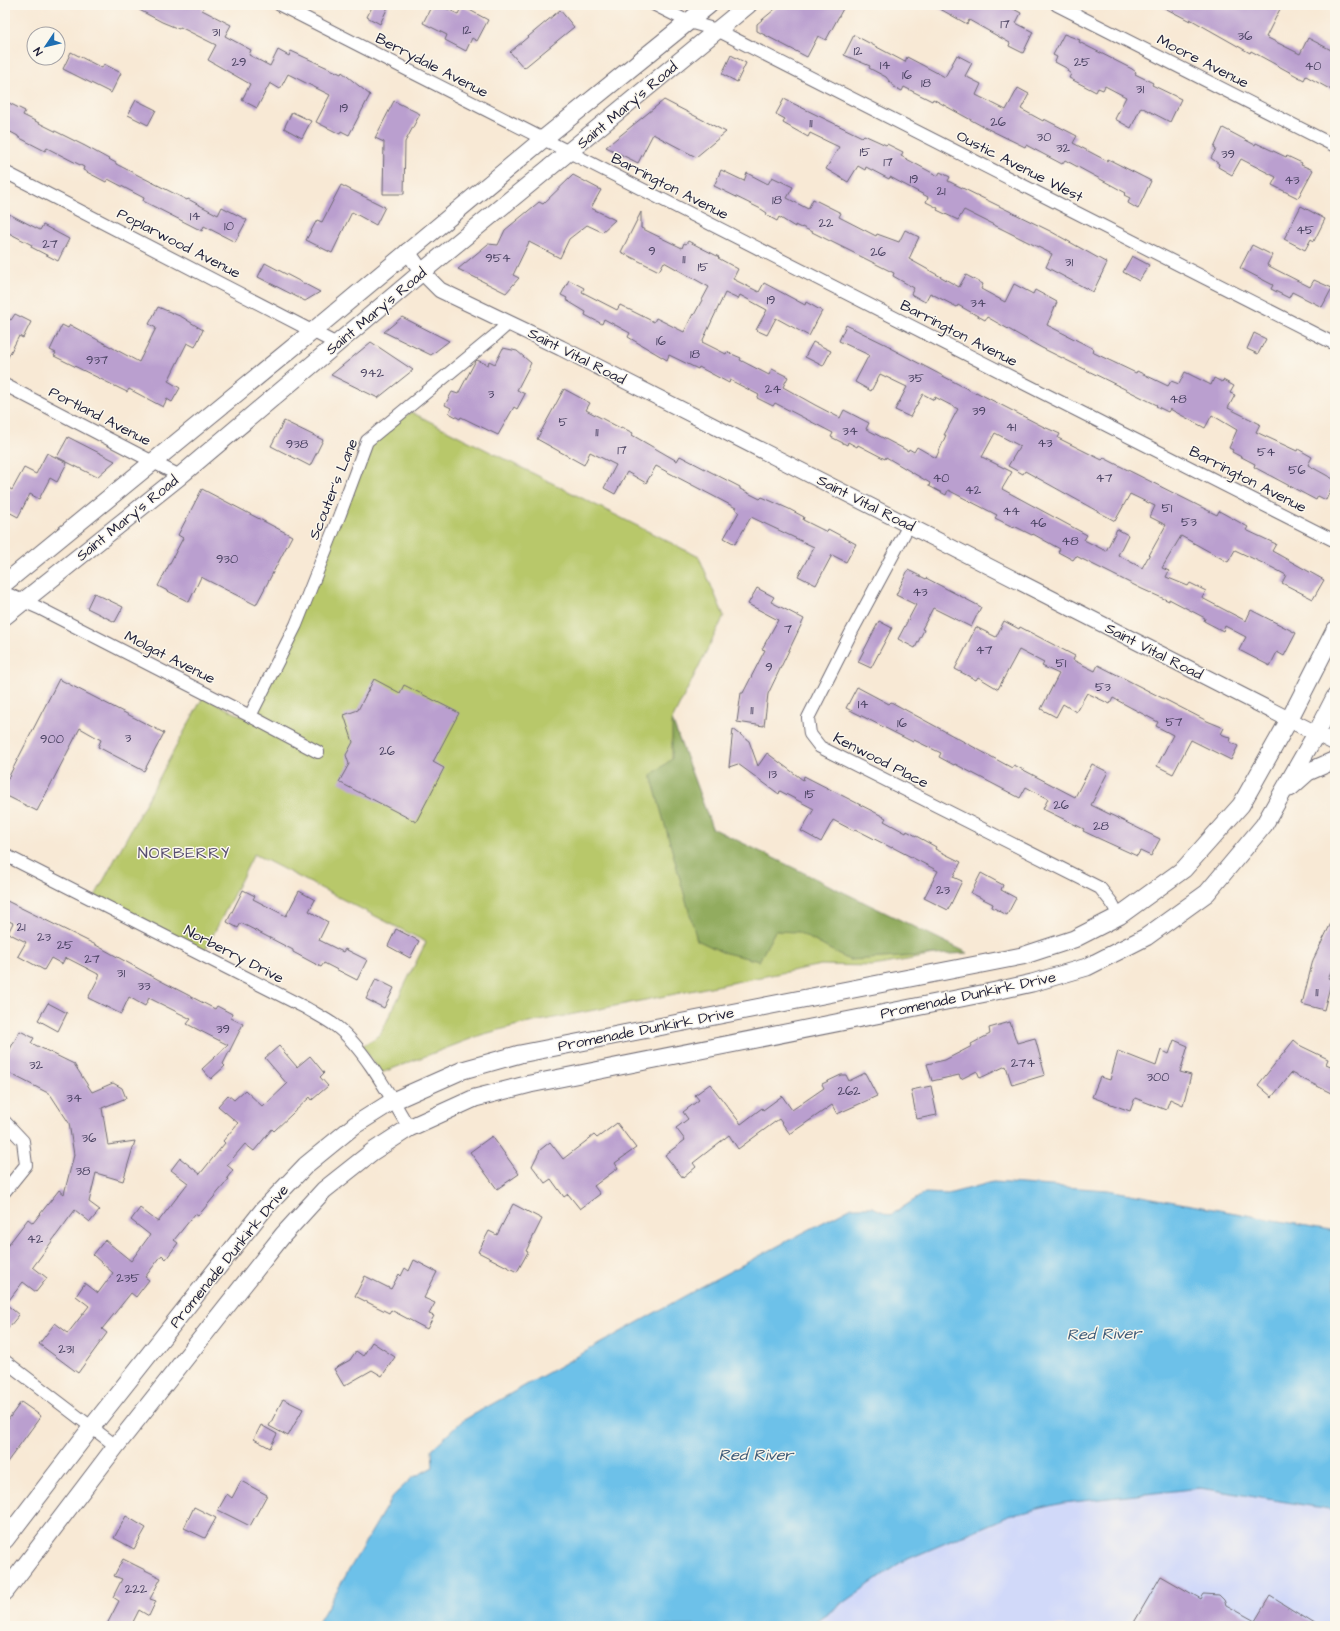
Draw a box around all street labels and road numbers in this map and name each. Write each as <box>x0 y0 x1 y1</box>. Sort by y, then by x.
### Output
street label: Berrydale Avenue <box>371 28 492 104</box>
street label: Moore Avenue <box>1153 29 1252 94</box>
street label: Saint Mary's Road <box>572 57 683 155</box>
street label: Oustic Avenue West <box>953 125 1087 207</box>
street label: Barrington Avenue <box>607 148 732 226</box>
street label: Poplarwood Avenue <box>113 203 244 284</box>
street label: Saint Mary's Road <box>321 263 432 361</box>
street label: Barrington Avenue <box>896 295 1021 373</box>
street label: Saint Vital Road <box>524 323 630 390</box>
street label: Portland Avenue <box>45 382 155 451</box>
street label: Scouter's Lane <box>304 436 363 543</box>
street label: Barrington Avenue <box>1185 441 1310 519</box>
street label: Saint Mary's Road <box>72 470 184 567</box>
street label: Saint Vital Road <box>813 470 919 537</box>
street label: Saint Vital Road <box>1101 618 1207 685</box>
street label: Molgat Avenue <box>120 626 219 690</box>
street label: Kenwood Place <box>829 727 932 794</box>
street label: Norberry Drive <box>180 920 287 990</box>
street label: Promenade Dunkirk Drive <box>878 967 1058 1024</box>
street label: Promenade Dunkirk Drive <box>556 1002 736 1057</box>
street label: Promenade Dunkirk Drive <box>165 1180 294 1332</box>

